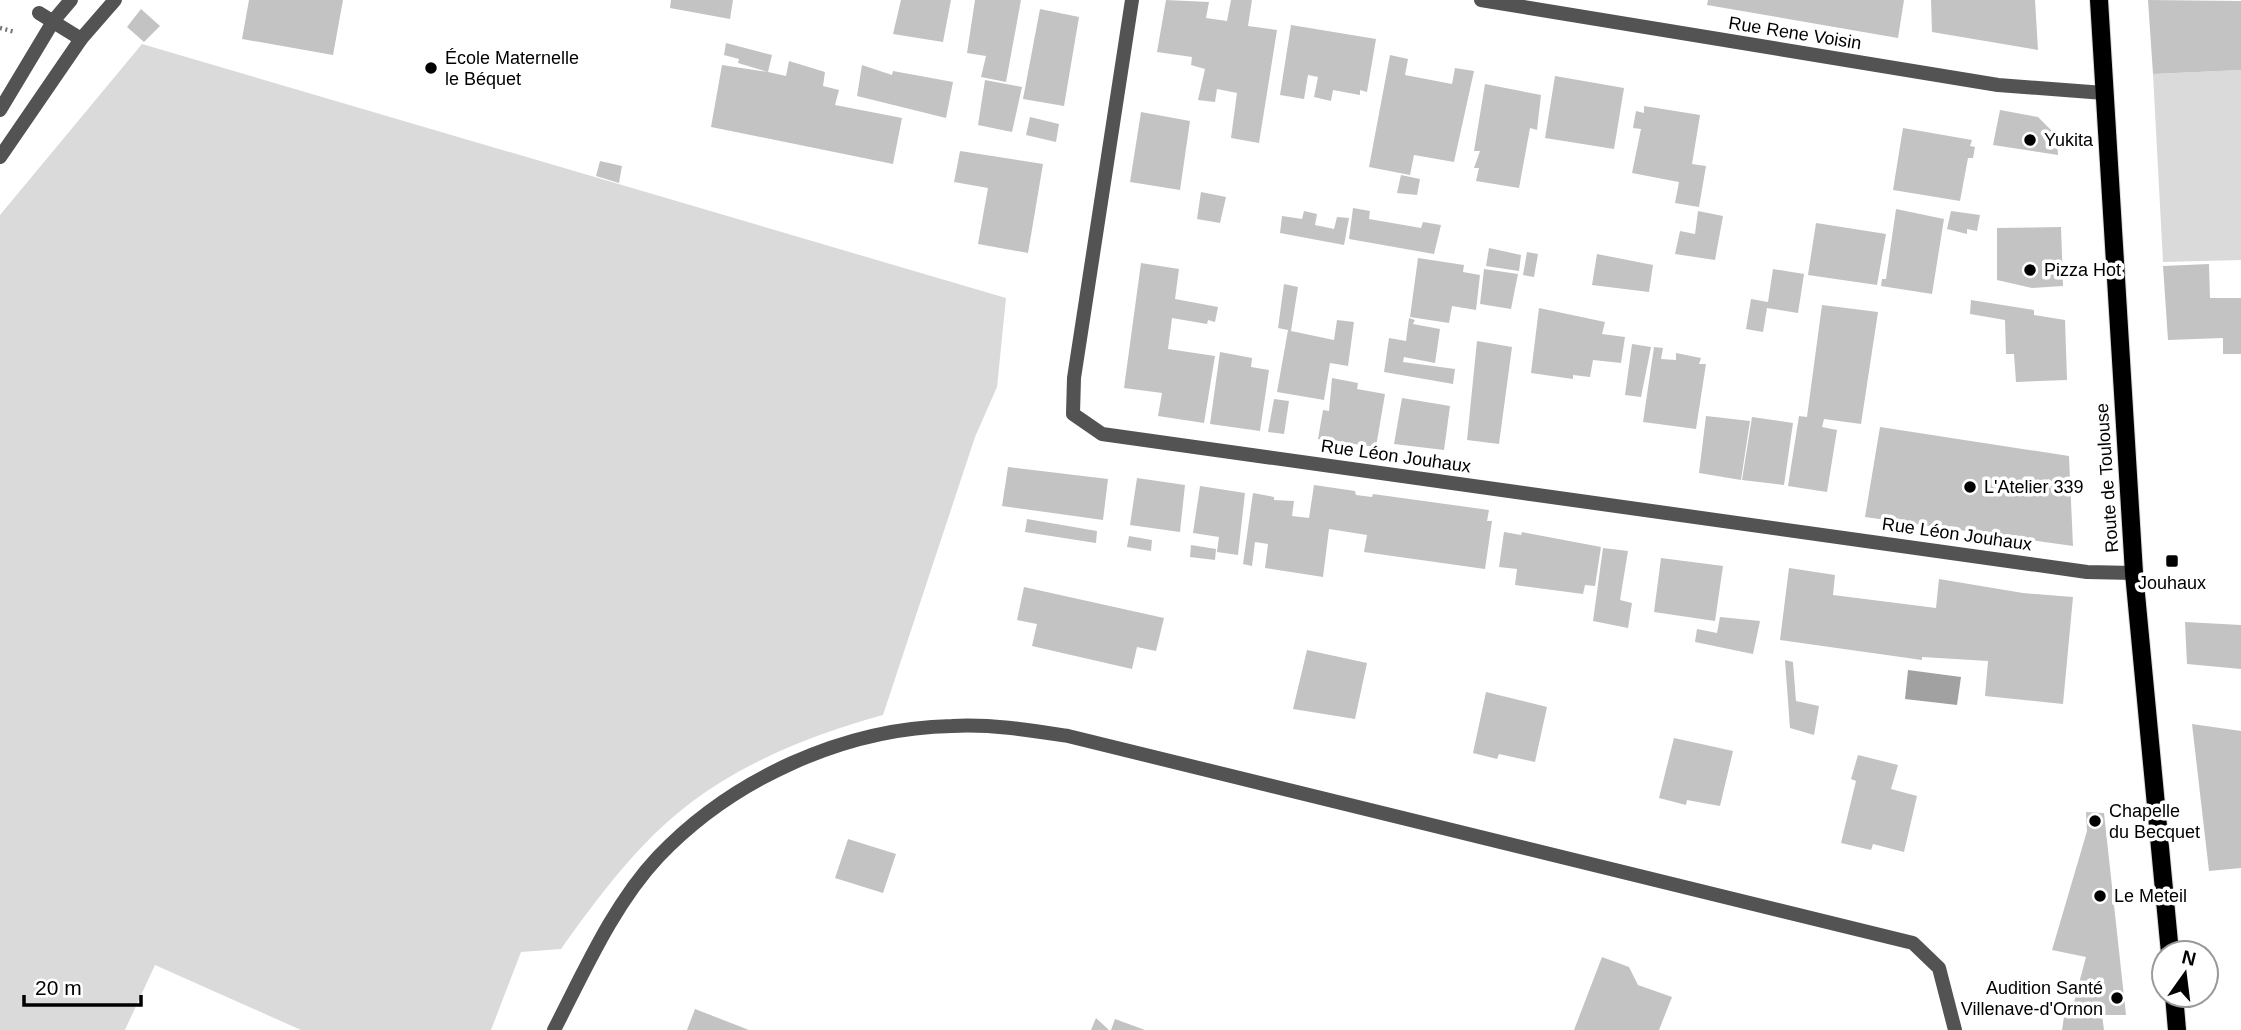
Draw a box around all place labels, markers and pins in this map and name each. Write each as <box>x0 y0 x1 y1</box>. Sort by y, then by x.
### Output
place label: École Maternelle le Béquet <box>445 48 579 89</box>
marker: École Maternelle le Béquet <box>423 60 439 76</box>
place label: Yukita <box>2044 130 2094 150</box>
marker: Yukita <box>2022 132 2038 148</box>
place label: Pizza Hot <box>2044 260 2121 280</box>
marker: Pizza Hot <box>2022 262 2038 278</box>
place label: L'Atelier 339 <box>1984 477 2084 497</box>
marker: L'Atelier 339 <box>1962 479 1978 495</box>
marker: Jouhaux <box>2164 553 2180 569</box>
place label: Jouhaux <box>2138 573 2206 593</box>
place label: Chapelle du Becquet <box>2109 801 2200 842</box>
marker: Chapelle du Becquet <box>2087 813 2103 829</box>
place label: Le Meteil <box>2114 886 2187 906</box>
marker: Le Meteil <box>2092 888 2108 904</box>
place label: Audition Santé Villenave-d'Ornon <box>1961 978 2103 1019</box>
marker: Audition Santé Villenave-d'Ornon <box>2109 990 2125 1006</box>

